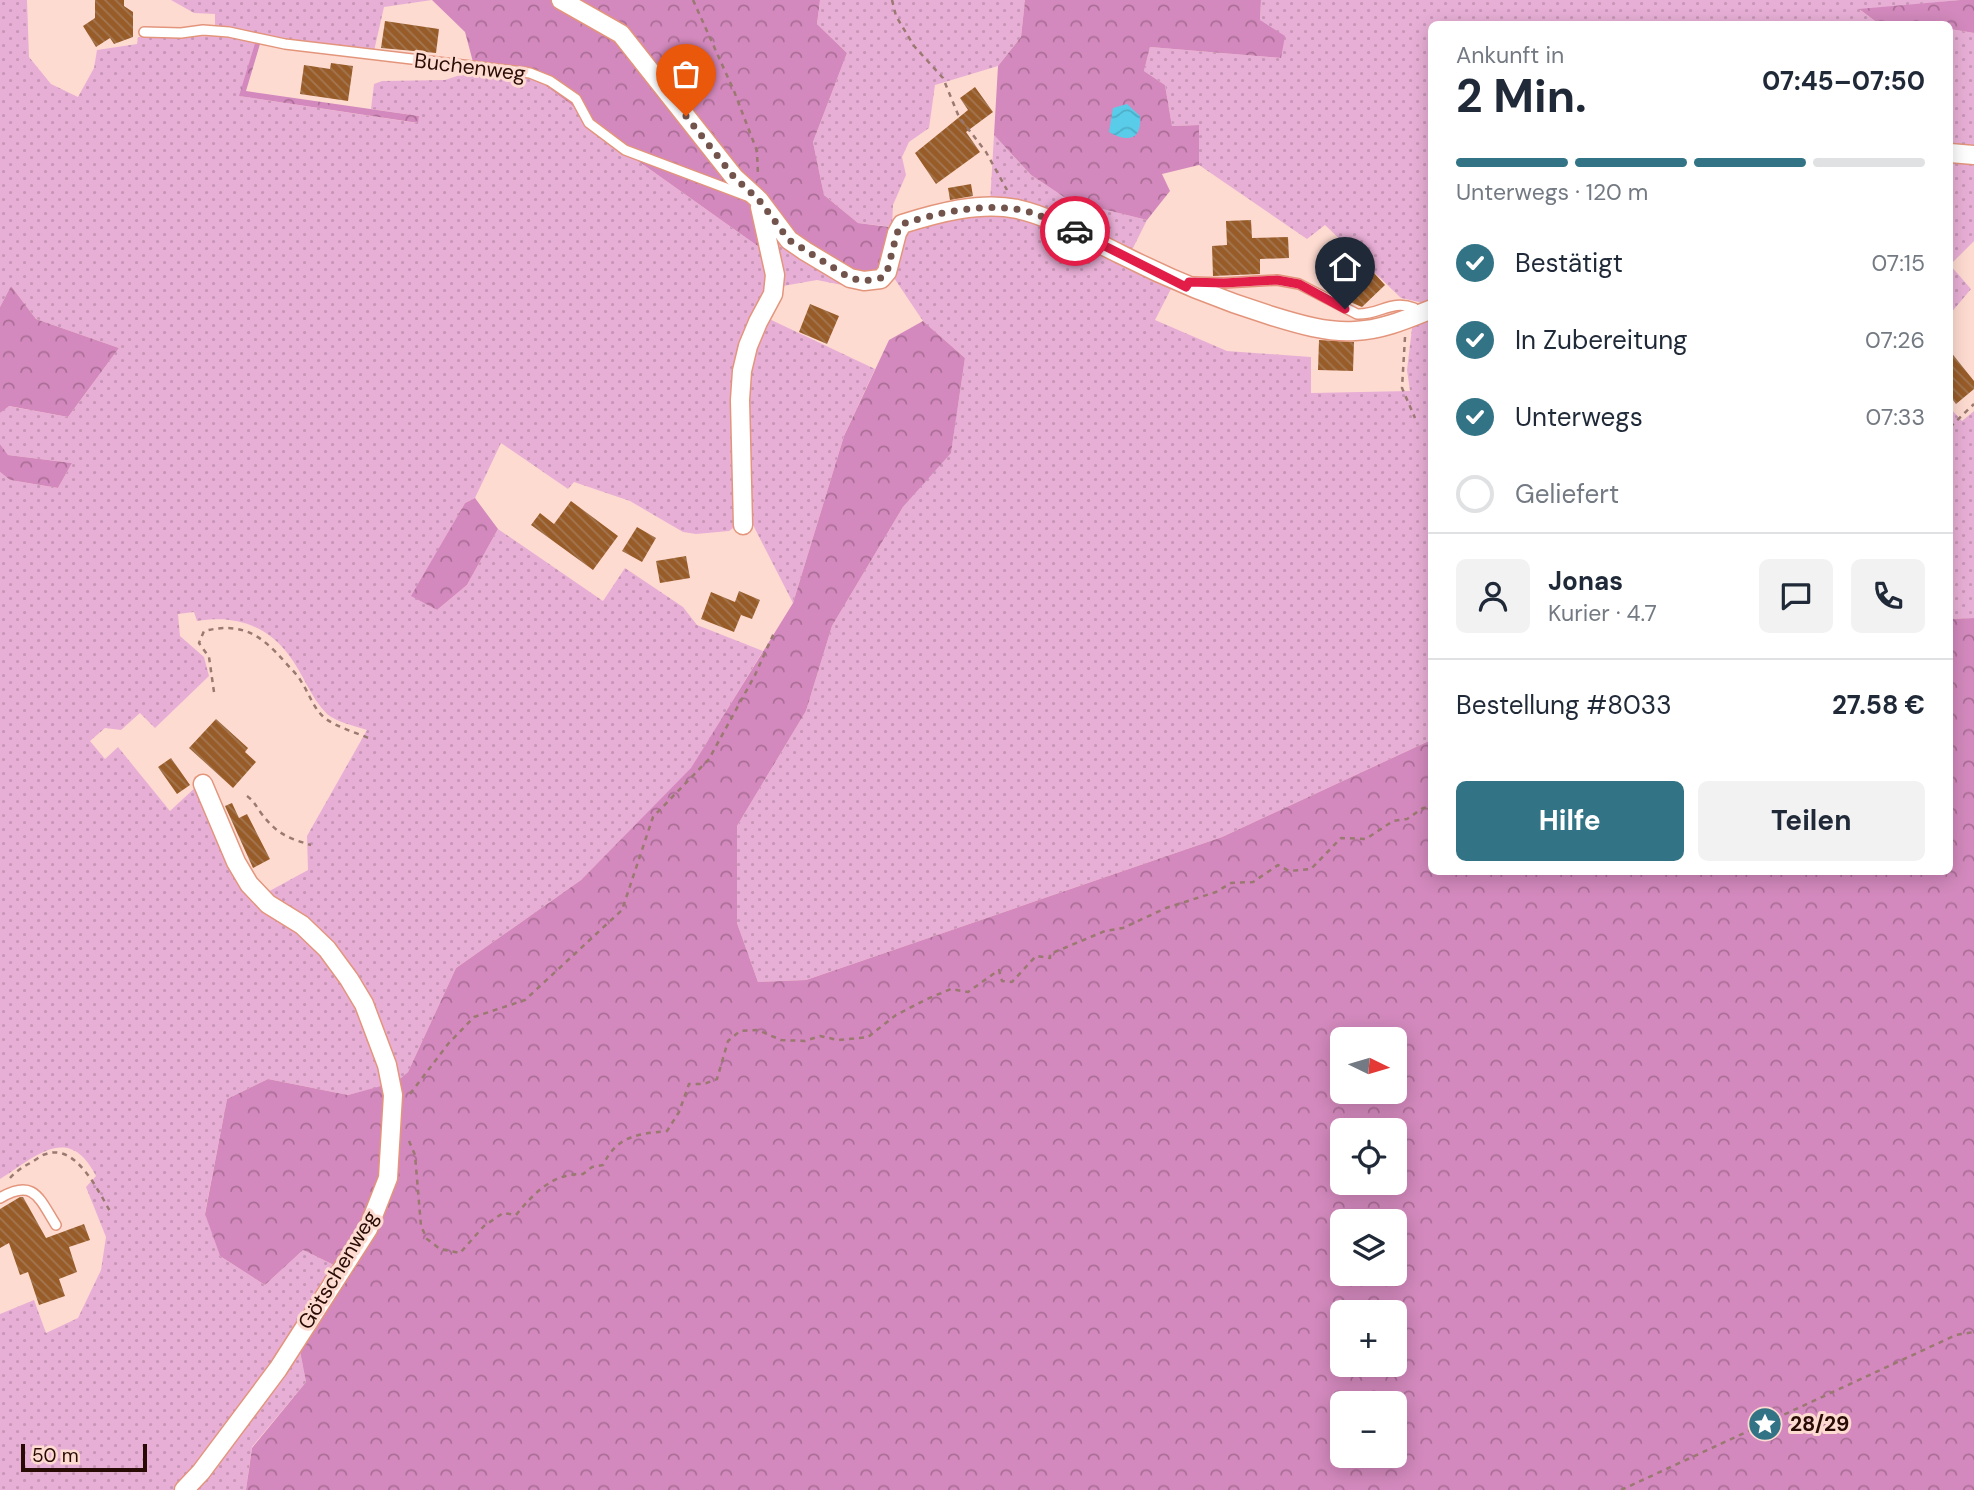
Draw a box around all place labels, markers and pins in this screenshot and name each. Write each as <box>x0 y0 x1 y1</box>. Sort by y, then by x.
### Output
pin <box>656 44 716 116</box>
pin <box>1315 237 1375 309</box>
place icon: 28/29 <box>1746 1405 1784 1443</box>
place label: 28/29 <box>1790 1410 1849 1438</box>

